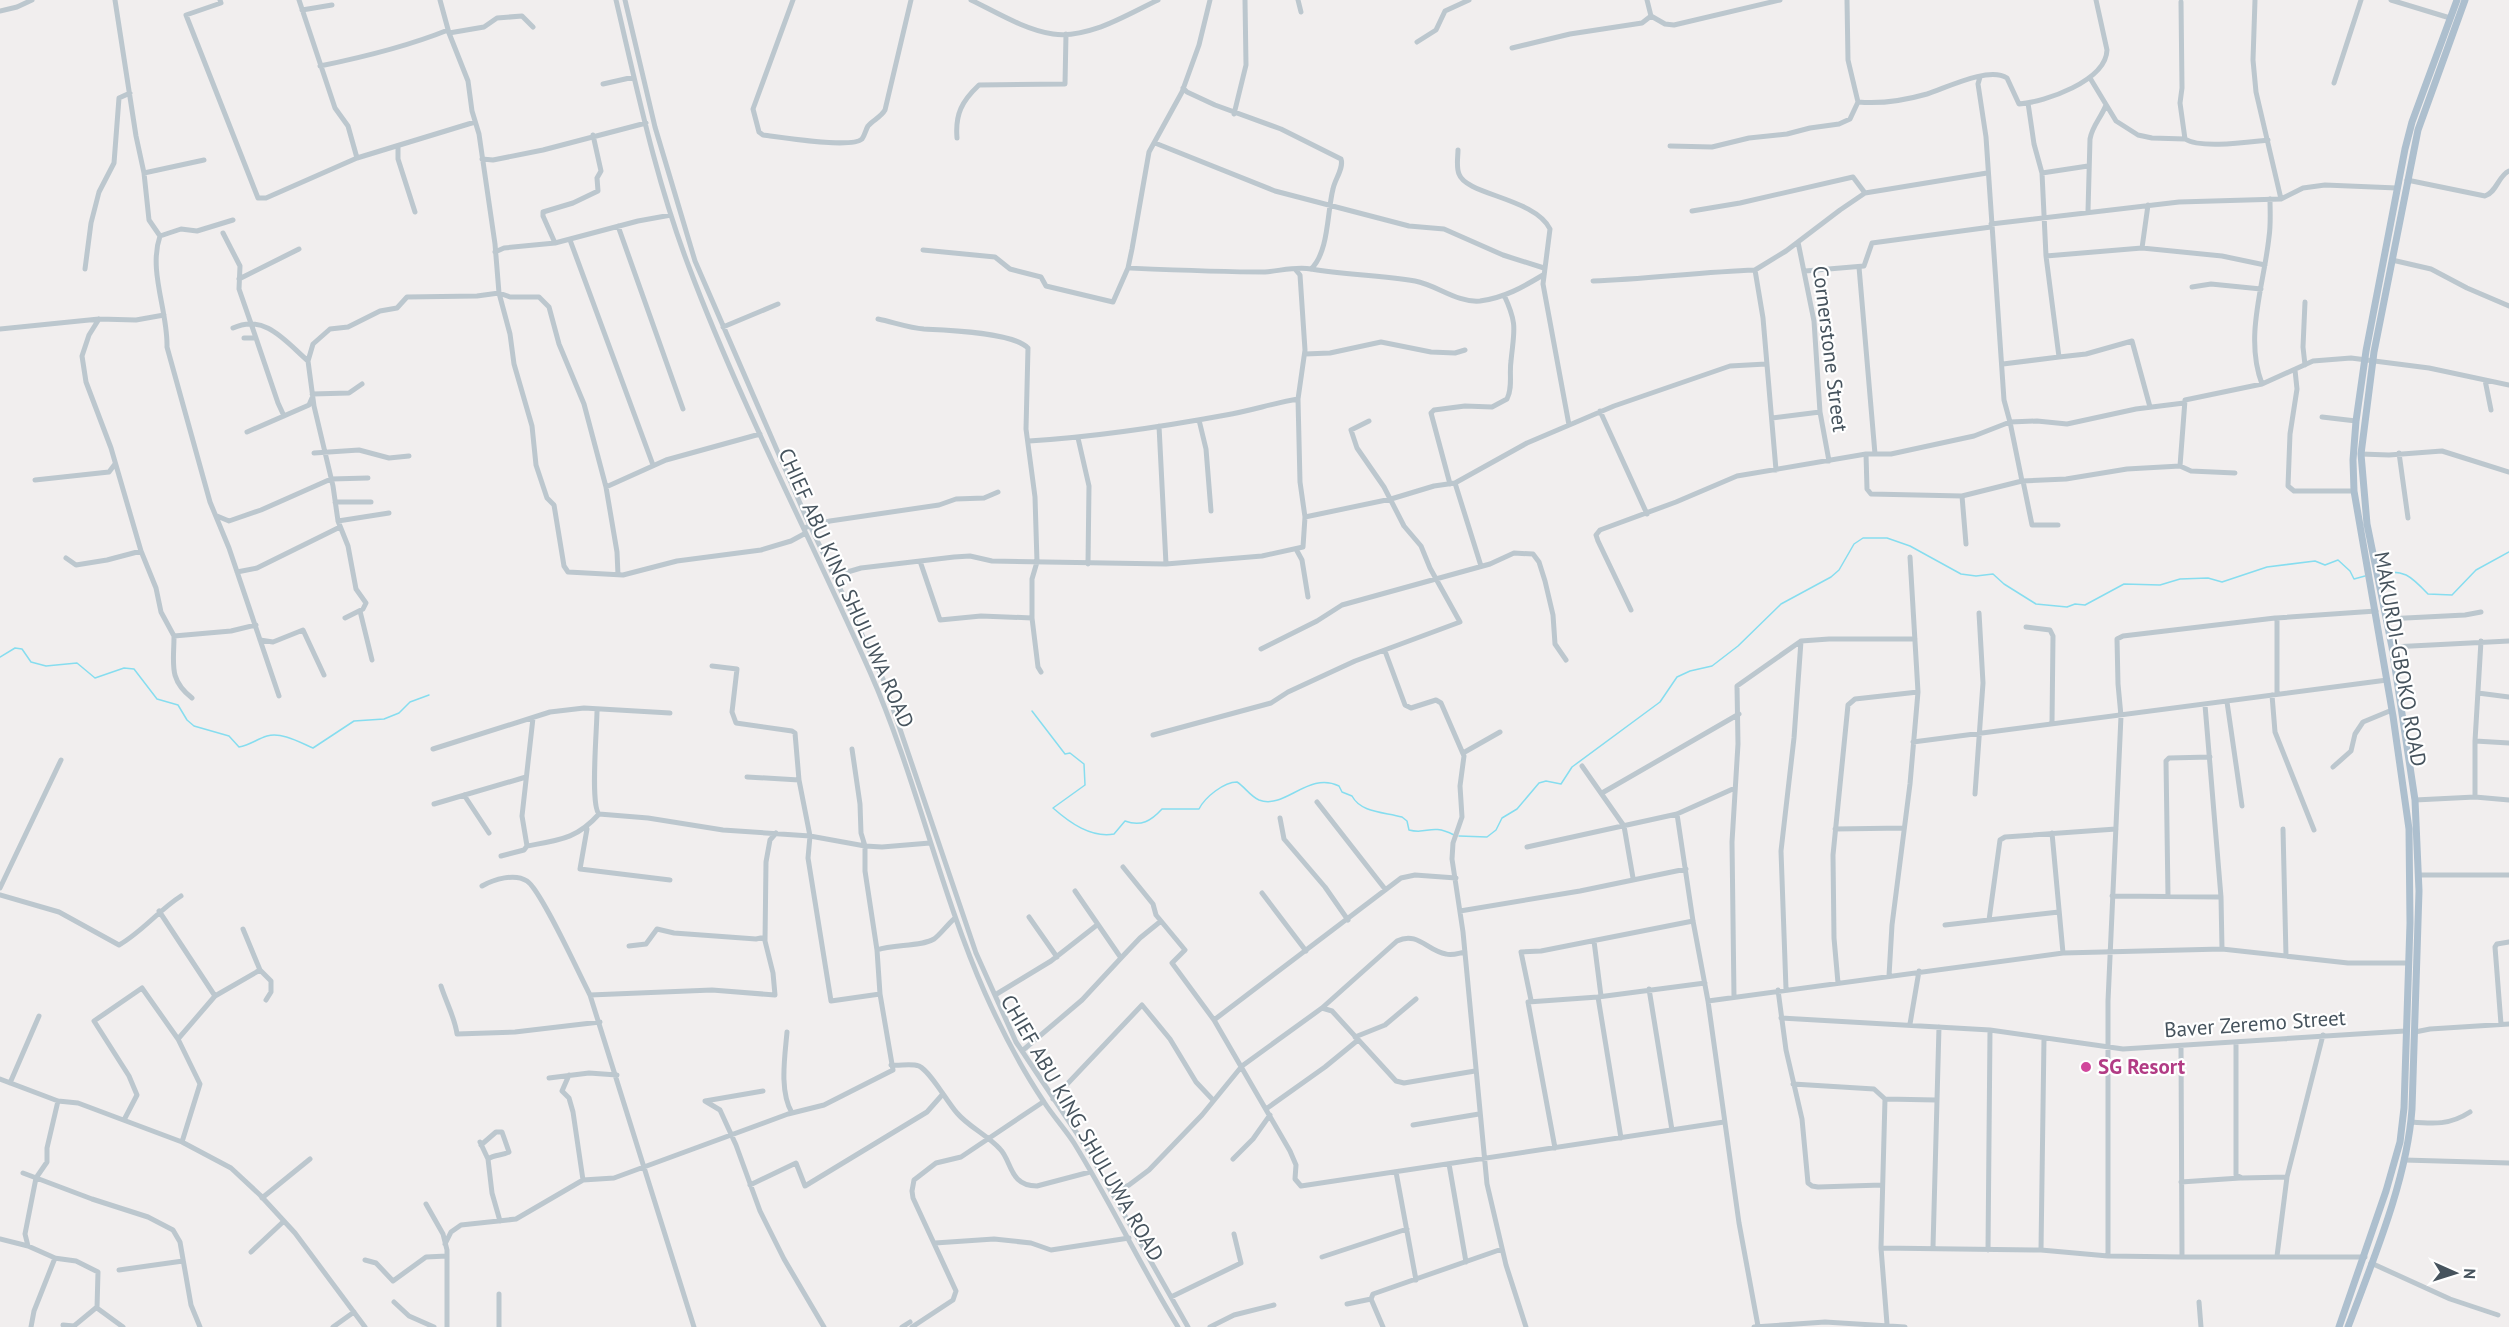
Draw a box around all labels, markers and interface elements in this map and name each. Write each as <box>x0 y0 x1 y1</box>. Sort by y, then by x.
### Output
street label: Cornerstone Street <box>1807 264 1854 434</box>
street label: CHIEF ABU KING SHULUWA ROAD <box>772 444 920 732</box>
street label: MAKURDI-GBOKO ROAD <box>2368 549 2433 769</box>
street label: CHIEF ABU KING SHULUWA ROAD <box>995 990 1170 1266</box>
street label: Baver Zeremo Street <box>2163 1004 2347 1043</box>
place label: SG Resort <box>2098 1053 2186 1080</box>
marker: SG Resort <box>2079 1060 2093 1074</box>
north arrow <box>2425 1243 2485 1303</box>
text: N <box>2460 1268 2480 1280</box>

